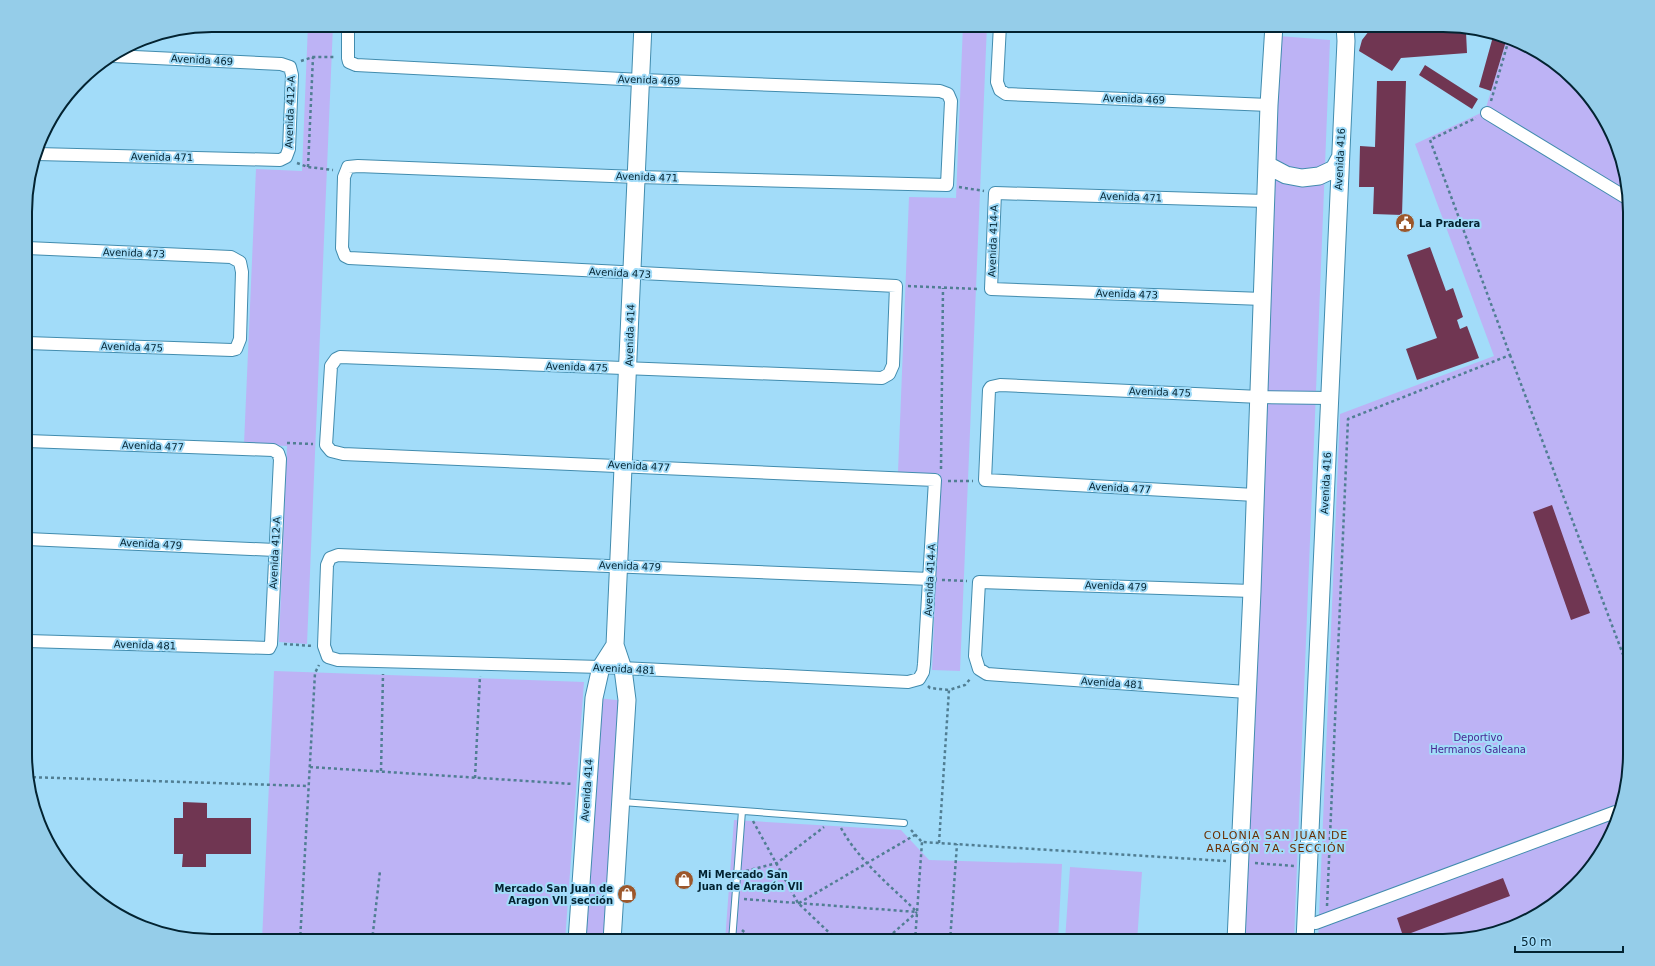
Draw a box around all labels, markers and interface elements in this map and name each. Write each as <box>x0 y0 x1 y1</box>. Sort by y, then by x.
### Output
street label: Avenida 469 <box>171 53 233 67</box>
street label: Avenida 469 <box>618 73 680 87</box>
street label: Avenida 412-A <box>283 75 297 148</box>
street label: Avenida 469 <box>1103 92 1165 106</box>
street label: Avenida 416 <box>1333 128 1347 190</box>
street label: Avenida 471 <box>131 151 193 163</box>
street label: Avenida 471 <box>616 170 678 184</box>
street label: Avenida 471 <box>1100 190 1162 204</box>
street label: Avenida 414-A <box>986 204 1000 277</box>
public building icon: La Pradera <box>1394 212 1416 234</box>
place label: La Pradera <box>1419 218 1480 229</box>
street label: Avenida 473 <box>103 246 165 260</box>
street label: Avenida 473 <box>589 266 651 280</box>
street label: Avenida 473 <box>1096 287 1158 301</box>
street label: Avenida 414 <box>623 304 637 366</box>
street label: Avenida 475 <box>101 340 163 354</box>
street label: Avenida 475 <box>546 360 608 374</box>
street label: Avenida 475 <box>1129 385 1191 399</box>
street label: Avenida 477 <box>122 439 184 453</box>
street label: Avenida 416 <box>1319 452 1333 514</box>
street label: Avenida 477 <box>608 459 670 473</box>
street label: Avenida 477 <box>1089 481 1151 495</box>
street label: Avenida 412-A <box>268 516 282 589</box>
street label: Avenida 479 <box>120 537 182 551</box>
street label: Avenida 414-A <box>923 543 937 616</box>
street label: Avenida 479 <box>599 559 661 573</box>
street label: Avenida 479 <box>1085 579 1147 593</box>
street label: Avenida 481 <box>114 638 176 652</box>
street label: Avenida 481 <box>593 662 655 676</box>
street label: Avenida 481 <box>1081 675 1143 691</box>
park label: Deportivo Hermanos Galeana <box>1430 732 1526 755</box>
street label: Avenida 414 <box>579 759 595 821</box>
district label: COLONIA SAN JUAN DE ARAGÓN 7A. SECCIÓN <box>1204 829 1348 855</box>
shop icon: Mi Mercado San Juan de Aragón VII <box>673 869 695 891</box>
place label: Mi Mercado San Juan de Aragón VII <box>697 869 803 892</box>
place label: Mercado San Juan de Aragon VII sección <box>494 883 613 906</box>
shop icon: Mercado San Juan de Aragon VII sección <box>616 883 638 905</box>
scale bar <box>1515 928 1623 954</box>
text: 50 m <box>1521 935 1552 949</box>

